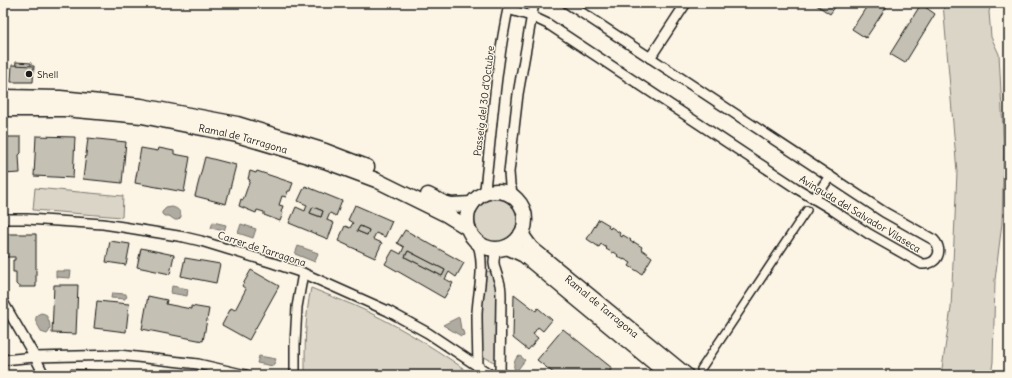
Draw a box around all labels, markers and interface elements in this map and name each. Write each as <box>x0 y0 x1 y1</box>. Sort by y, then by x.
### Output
street label: Passeig del 30 d'Octubre <box>471 45 497 157</box>
place label: Shell <box>37 68 58 81</box>
marker: Shell <box>24 69 34 79</box>
street label: Ramal de Tarragona <box>197 121 290 156</box>
street label: Avinguda del Salvador Vilaseca <box>797 173 923 256</box>
street label: Carrer de Tarragona <box>216 229 308 270</box>
street label: Ramal de Tarragona <box>562 272 642 340</box>

